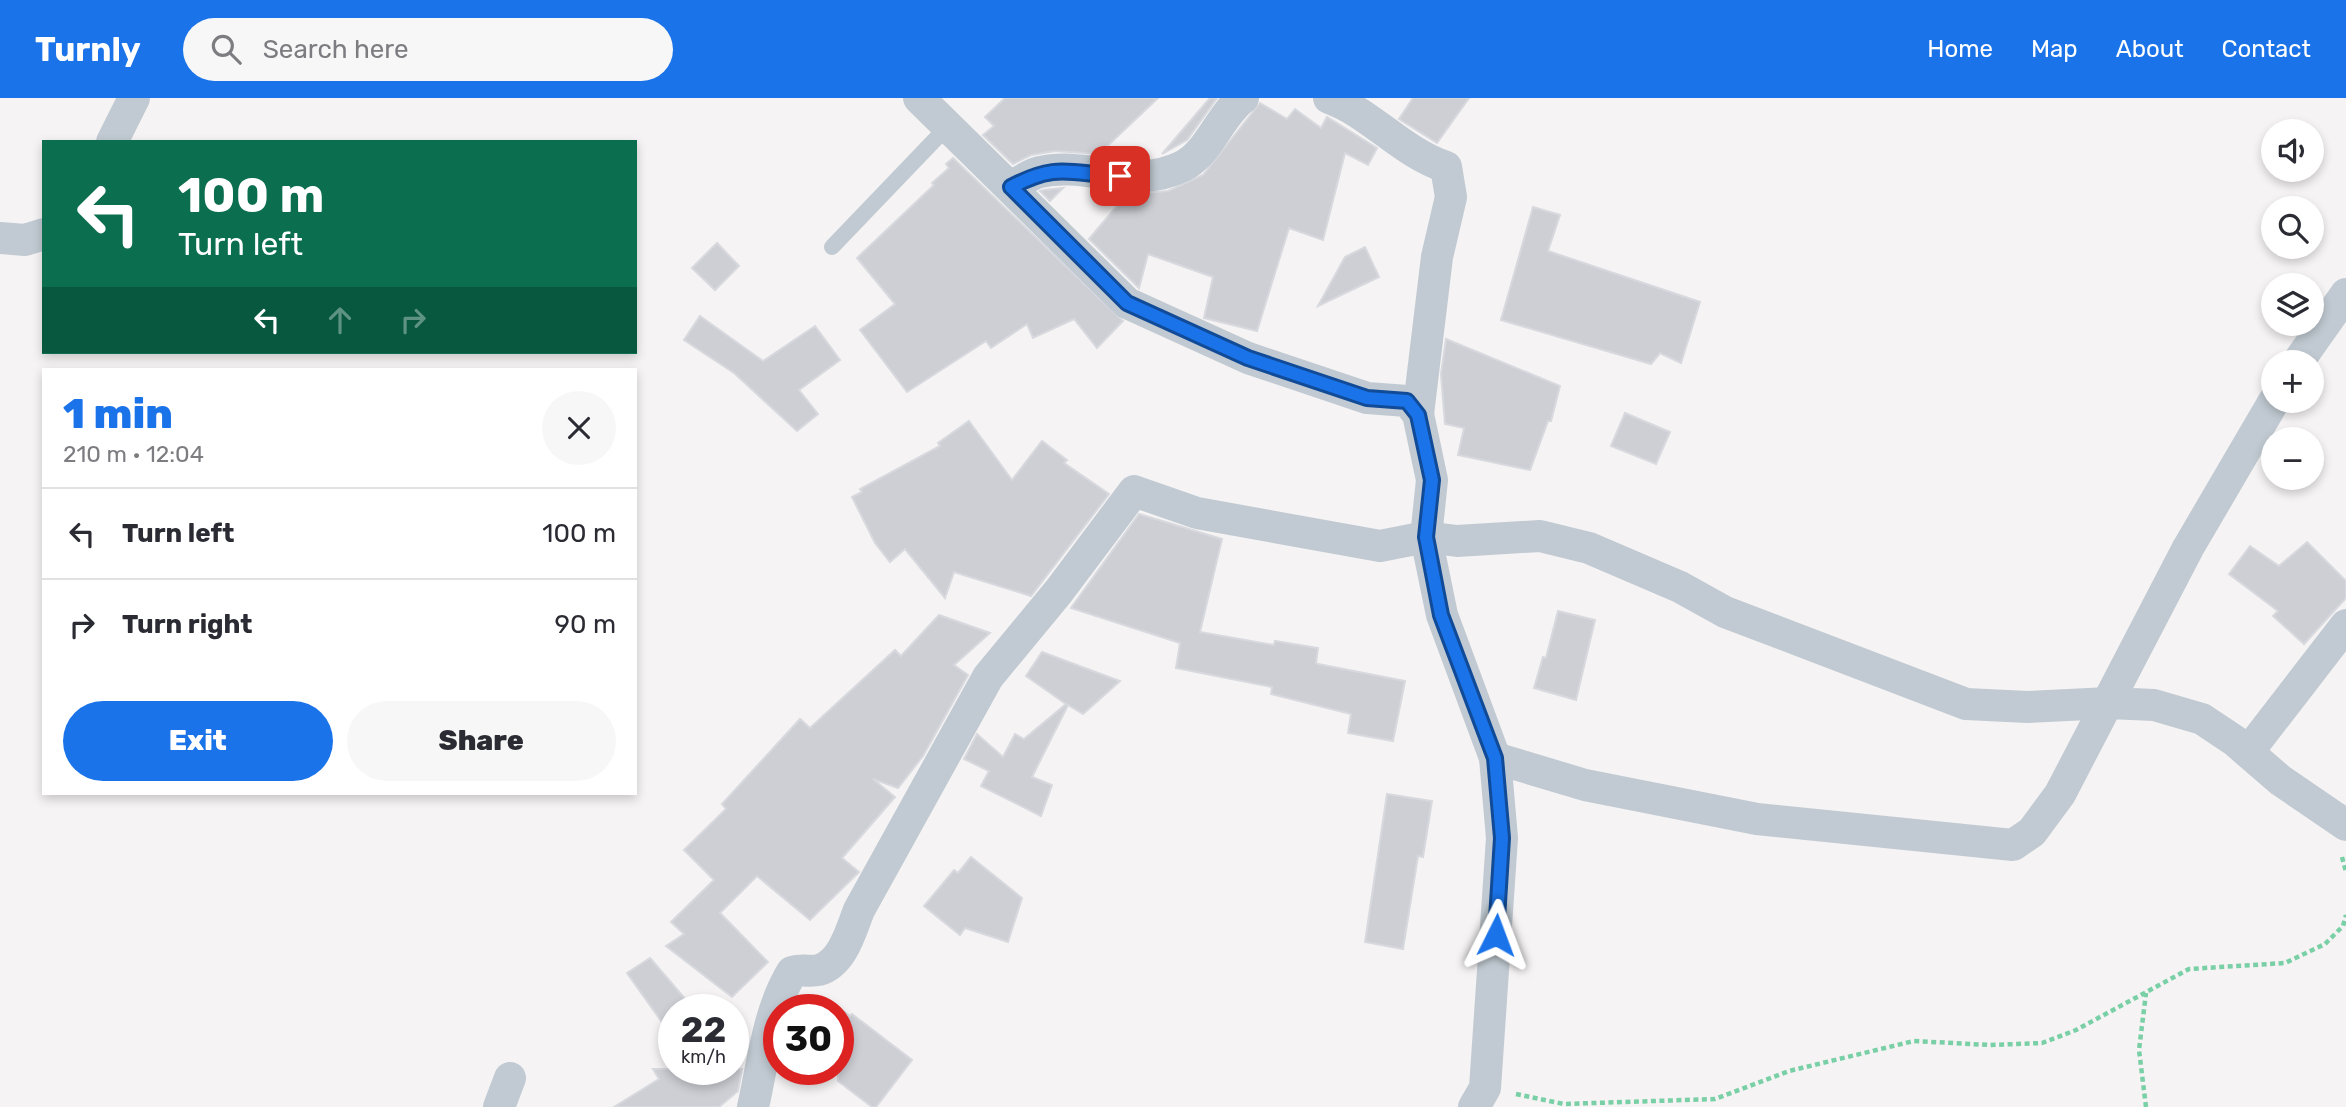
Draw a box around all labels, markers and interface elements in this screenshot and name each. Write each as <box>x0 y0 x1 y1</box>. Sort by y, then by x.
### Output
search box <box>183 18 673 81</box>
text: Turnly <box>35 30 141 69</box>
icon: search <box>207 30 245 68</box>
text: Search here <box>263 34 409 65</box>
text: Home <box>1927 35 1993 63</box>
text: Map <box>2031 35 2078 63</box>
text: About <box>2116 35 2184 63</box>
text: Contact <box>2222 35 2311 63</box>
map controls <box>2261 119 2324 490</box>
button: sound <box>2261 119 2324 182</box>
pin <box>1090 146 1150 206</box>
icon: arrive <box>1101 157 1139 195</box>
text: 100 m <box>178 166 324 224</box>
icon: left <box>63 168 154 259</box>
button: search <box>2261 196 2324 259</box>
text: Turn left <box>178 225 303 263</box>
button: layers <box>2261 273 2324 336</box>
icon: left <box>248 301 286 339</box>
icon: ahead <box>321 301 359 339</box>
icon: right <box>394 301 432 339</box>
button: + <box>2261 350 2324 413</box>
text: 1 min <box>63 389 173 439</box>
button: close <box>542 391 616 465</box>
button: − <box>2261 427 2324 490</box>
text: 210 m · 12:04 <box>63 440 204 468</box>
icon: left <box>63 515 101 553</box>
text: Turn left <box>122 518 234 549</box>
text: 100 m <box>542 518 616 549</box>
icon: right <box>63 606 101 644</box>
text: Turn right <box>122 609 252 640</box>
text: 90 m <box>555 609 616 640</box>
button: Exit <box>63 701 333 781</box>
button: Share <box>347 701 616 781</box>
position arrow <box>1459 898 1533 972</box>
speed limit sign: 30 <box>763 994 854 1085</box>
text: 22 <box>681 1009 726 1051</box>
text: km/h <box>681 1046 726 1068</box>

